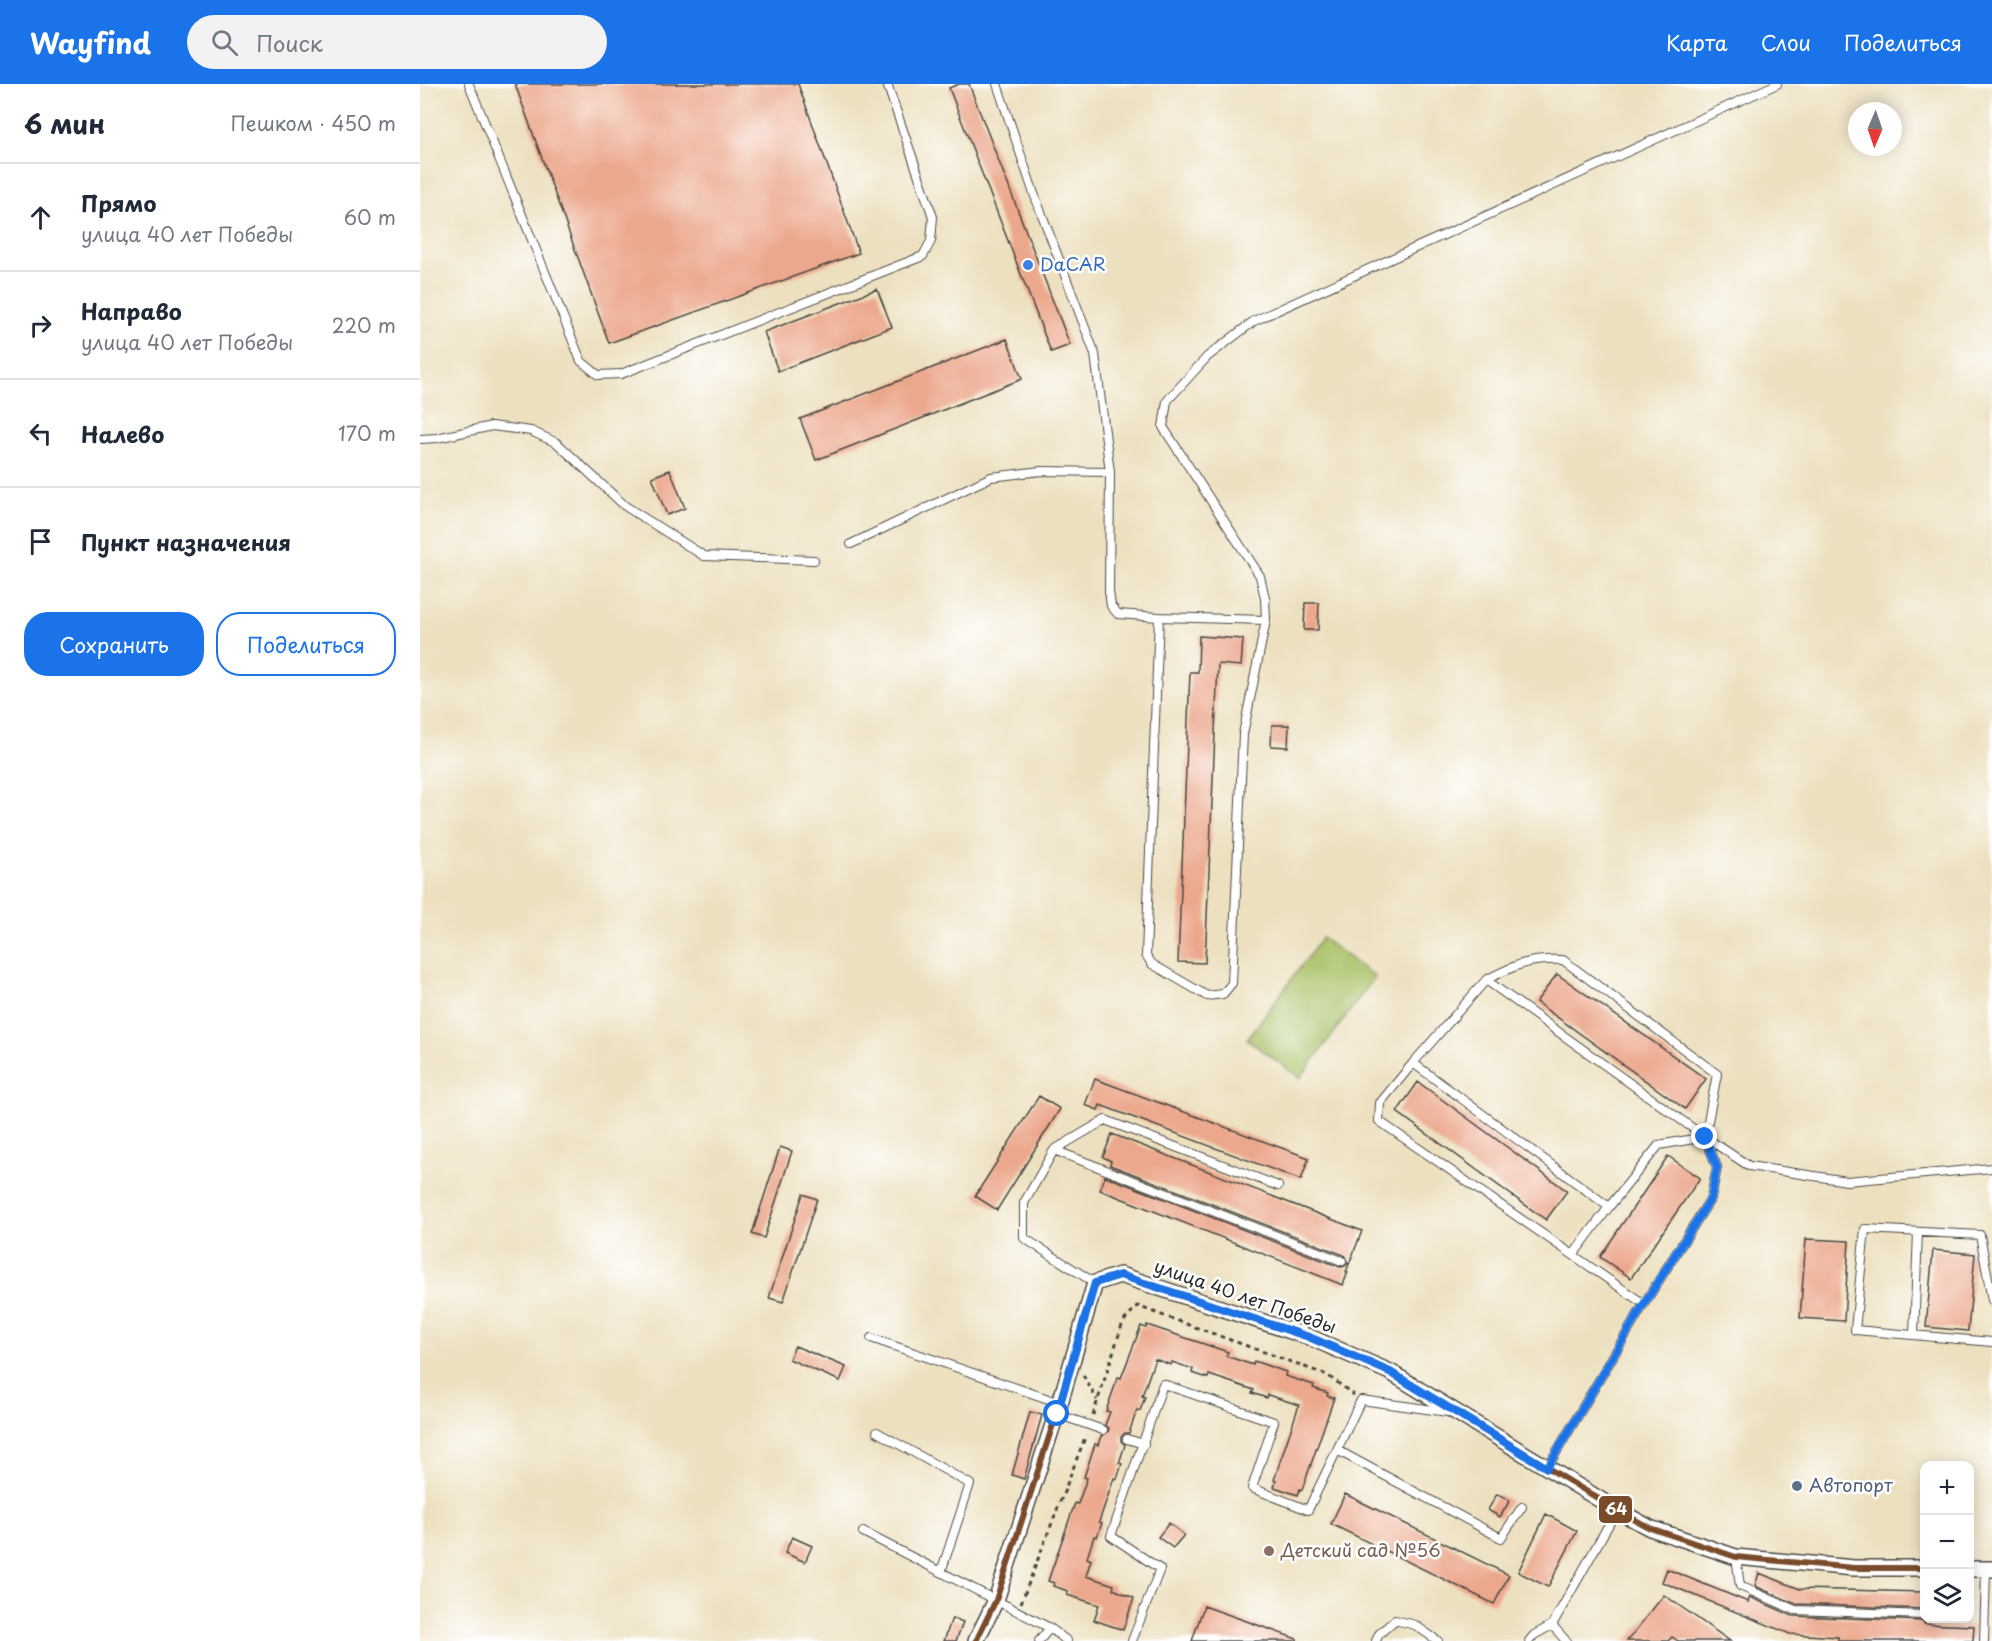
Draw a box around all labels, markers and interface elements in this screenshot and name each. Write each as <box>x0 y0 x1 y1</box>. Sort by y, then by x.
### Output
search box <box>187 15 607 69</box>
text: Wayfind <box>30 21 151 64</box>
icon: search <box>208 26 241 59</box>
text: Поиск <box>256 26 323 59</box>
text: Карта <box>1666 26 1728 58</box>
text: Слои <box>1761 26 1811 58</box>
text: Поделиться <box>1844 26 1962 58</box>
north arrow <box>1848 102 1902 156</box>
text: 6 мин <box>24 104 105 143</box>
text: Пешком · 450 m <box>230 108 396 138</box>
text: Прямо <box>81 186 156 219</box>
icon: ahead <box>24 201 57 234</box>
text: 60 m <box>344 202 396 232</box>
text: улица 40 лет Победы <box>81 219 293 249</box>
place label: DaCAR <box>1040 250 1106 277</box>
marker: DaCAR <box>1021 258 1035 272</box>
text: Направо <box>81 294 182 327</box>
icon: right <box>24 309 57 342</box>
text: 220 m <box>332 310 396 340</box>
text: улица 40 лет Победы <box>81 327 293 357</box>
icon: left <box>24 417 57 450</box>
text: Налево <box>81 417 164 450</box>
text: 170 m <box>338 418 396 448</box>
icon: arrive <box>24 525 57 558</box>
text: Пункт назначения <box>81 525 291 558</box>
button: Сохранить <box>24 612 204 676</box>
button: Поделиться <box>216 612 396 676</box>
route end <box>1691 1123 1717 1149</box>
street label: улица 40 лет Победы <box>1151 1252 1340 1339</box>
route start <box>1043 1400 1069 1426</box>
map controls <box>1920 1461 1974 1623</box>
button: + <box>1920 1461 1974 1515</box>
place label: Автопорт <box>1809 1471 1893 1498</box>
marker: Автопорт <box>1790 1479 1804 1493</box>
line badge: 64 <box>1598 1495 1633 1524</box>
text: 64 <box>1605 1496 1627 1520</box>
button: − <box>1920 1515 1974 1569</box>
place label: Детский сад №56 <box>1280 1536 1441 1563</box>
marker: Детский сад №56 <box>1262 1544 1276 1558</box>
button: layers <box>1920 1569 1974 1623</box>

